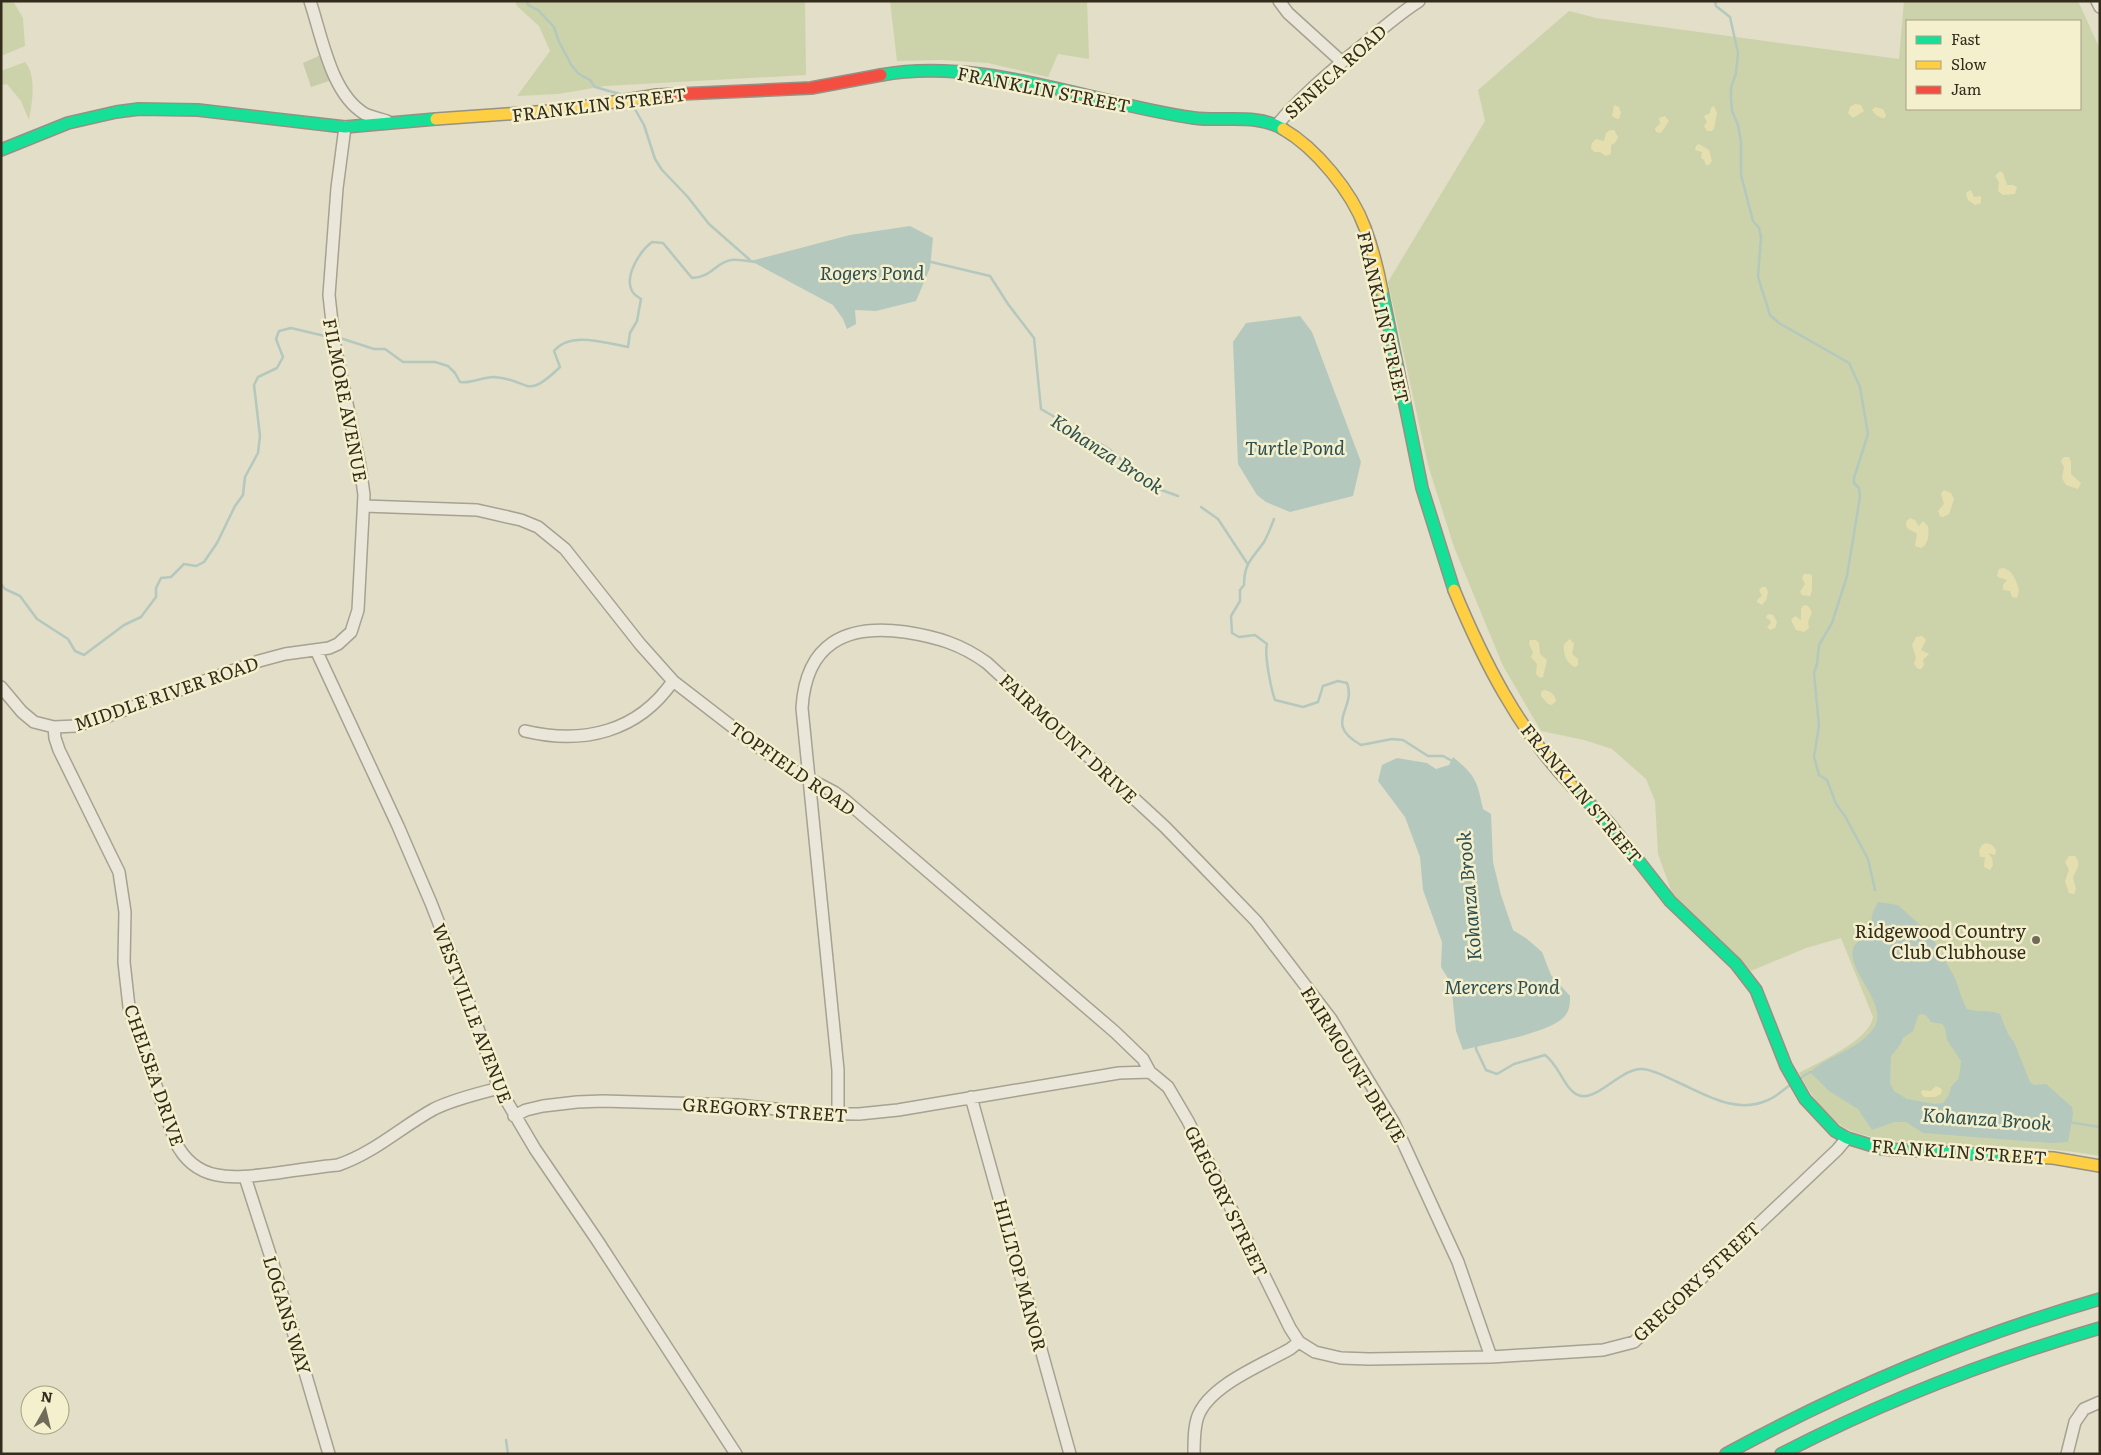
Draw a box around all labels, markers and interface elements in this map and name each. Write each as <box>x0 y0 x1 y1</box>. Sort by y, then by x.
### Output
street label: SENECA ROAD <box>1278 17 1392 125</box>
legend <box>1906 20 2081 110</box>
text: Fast <box>1951 27 1980 50</box>
text: Slow <box>1951 52 1986 75</box>
street label: FRANKLIN STREET <box>955 59 1133 119</box>
text: Jam <box>1951 77 1982 100</box>
street label: FRANKLIN STREET <box>510 80 688 128</box>
street label: FRANKLIN STREET <box>1351 228 1417 406</box>
water label: Rogers Pond <box>820 258 925 286</box>
street label: FILMORE AVENUE <box>317 316 375 484</box>
water label: Kohanza Brook <box>1046 406 1170 500</box>
water label: Turtle Pond <box>1245 433 1345 461</box>
street label: MIDDLE RIVER ROAD <box>70 649 262 737</box>
street label: FAIRMOUNT DRIVE <box>994 667 1144 809</box>
street label: TOPFIELD ROAD <box>724 714 862 822</box>
street label: FRANKLIN STREET <box>1515 717 1649 869</box>
water label: Kohanza Brook <box>1448 830 1488 962</box>
place label: Ridgewood Country Club Clubhouse <box>1855 917 2027 965</box>
street label: WESTVILLE AVENUE <box>426 919 520 1107</box>
marker: Ridgewood Country Club Clubhouse <box>2030 934 2042 946</box>
water label: Mercers Pond <box>1444 972 1560 1000</box>
street label: FAIRMOUNT DRIVE <box>1295 981 1413 1147</box>
street label: CHELSEA DRIVE <box>118 1000 192 1150</box>
street label: GREGORY STREET <box>682 1090 848 1128</box>
water label: Kohanza Brook <box>1921 1100 2053 1137</box>
street label: GREGORY STREET <box>1179 1121 1275 1281</box>
street label: FRANKLIN STREET <box>1870 1131 2048 1171</box>
street label: HILLTOP MANOR <box>988 1196 1054 1354</box>
street label: GREGORY STREET <box>1626 1215 1766 1347</box>
street label: LOGANS WAY <box>257 1252 319 1378</box>
north arrow <box>20 1385 70 1435</box>
text: N <box>40 1385 54 1407</box>

